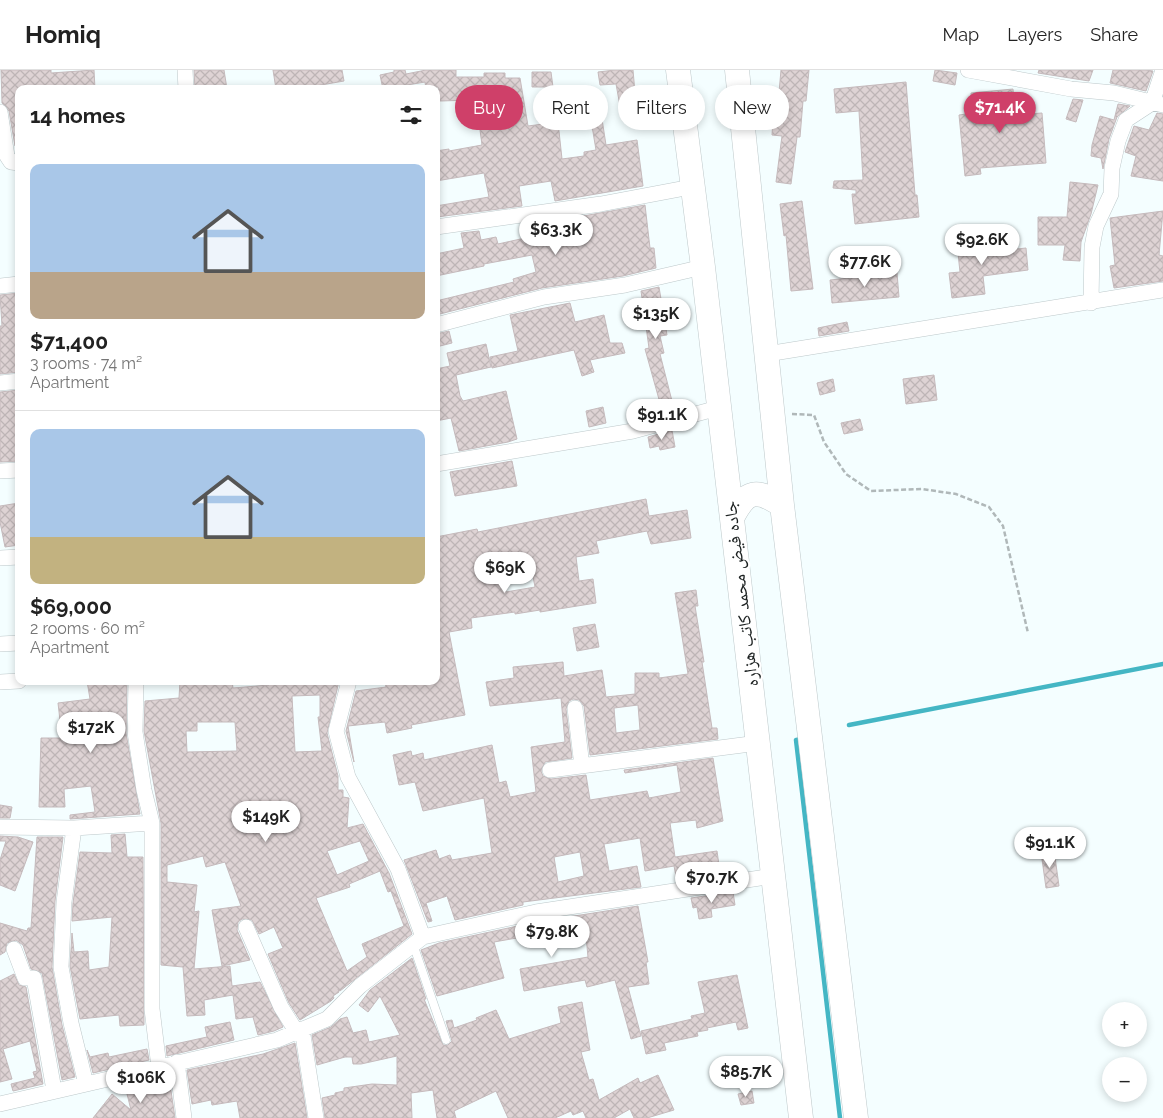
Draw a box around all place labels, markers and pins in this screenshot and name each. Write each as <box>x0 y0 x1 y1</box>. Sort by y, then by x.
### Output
pin: $71.4K <box>959 92 1041 134</box>
pin: $63.3K <box>515 214 597 256</box>
pin: $92.6K <box>941 224 1023 266</box>
pin: $77.6K <box>824 246 906 288</box>
pin: $135K <box>621 298 691 340</box>
pin: $91.1K <box>621 398 703 441</box>
pin: $69K <box>475 552 535 594</box>
pin: $172K <box>56 712 126 754</box>
pin: $149K <box>231 800 301 843</box>
pin: $91.1K <box>1009 826 1091 869</box>
pin: $70.7K <box>671 862 753 904</box>
pin: $79.8K <box>511 916 593 958</box>
pin: $85.7K <box>705 1056 787 1098</box>
pin: $106K <box>106 1062 176 1104</box>

